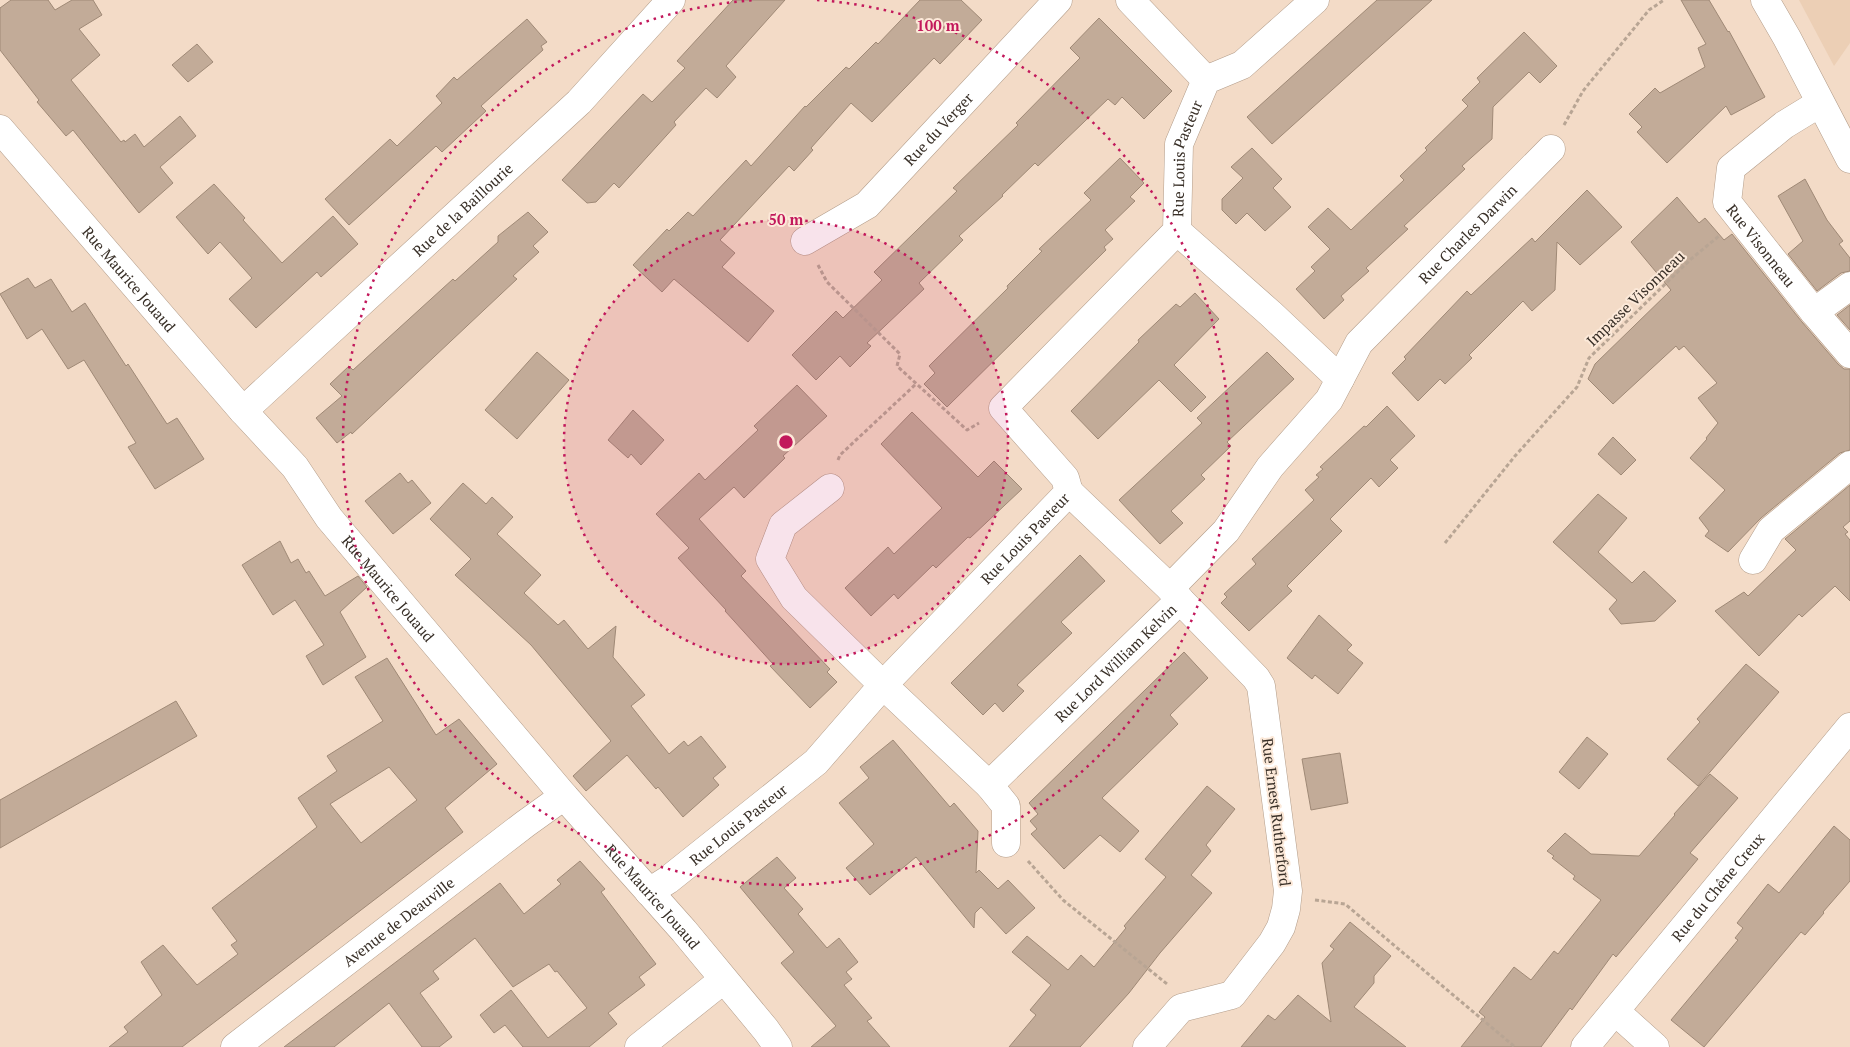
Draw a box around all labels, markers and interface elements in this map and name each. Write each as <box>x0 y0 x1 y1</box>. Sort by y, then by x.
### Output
text: 100 m <box>916 15 960 35</box>
street label: Rue du Verger <box>899 88 977 170</box>
street label: Rue Louis Pasteur <box>1167 97 1206 217</box>
street label: Rue de la Baillourie <box>408 158 517 261</box>
street label: Rue Charles Darwin <box>1414 180 1521 287</box>
street label: Rue Visonneau <box>1722 200 1800 291</box>
text: 50 m <box>769 209 804 229</box>
street label: Rue Maurice Jouaud <box>78 222 180 336</box>
street label: Impasse Visonneau <box>1582 246 1689 350</box>
centre of rings <box>777 433 795 451</box>
street label: Rue Louis Pasteur <box>976 488 1074 588</box>
street label: Rue Maurice Jouaud <box>338 531 439 646</box>
street label: Rue Lord William Kelvin <box>1050 599 1180 726</box>
street label: Rue Ernest Rutherford <box>1258 737 1296 887</box>
street label: Rue Louis Pasteur <box>685 779 791 869</box>
street label: Rue du Chêne Creux <box>1667 828 1769 945</box>
street label: Rue Maurice Jouaud <box>601 840 705 953</box>
street label: Avenue de Deauville <box>339 872 458 971</box>

